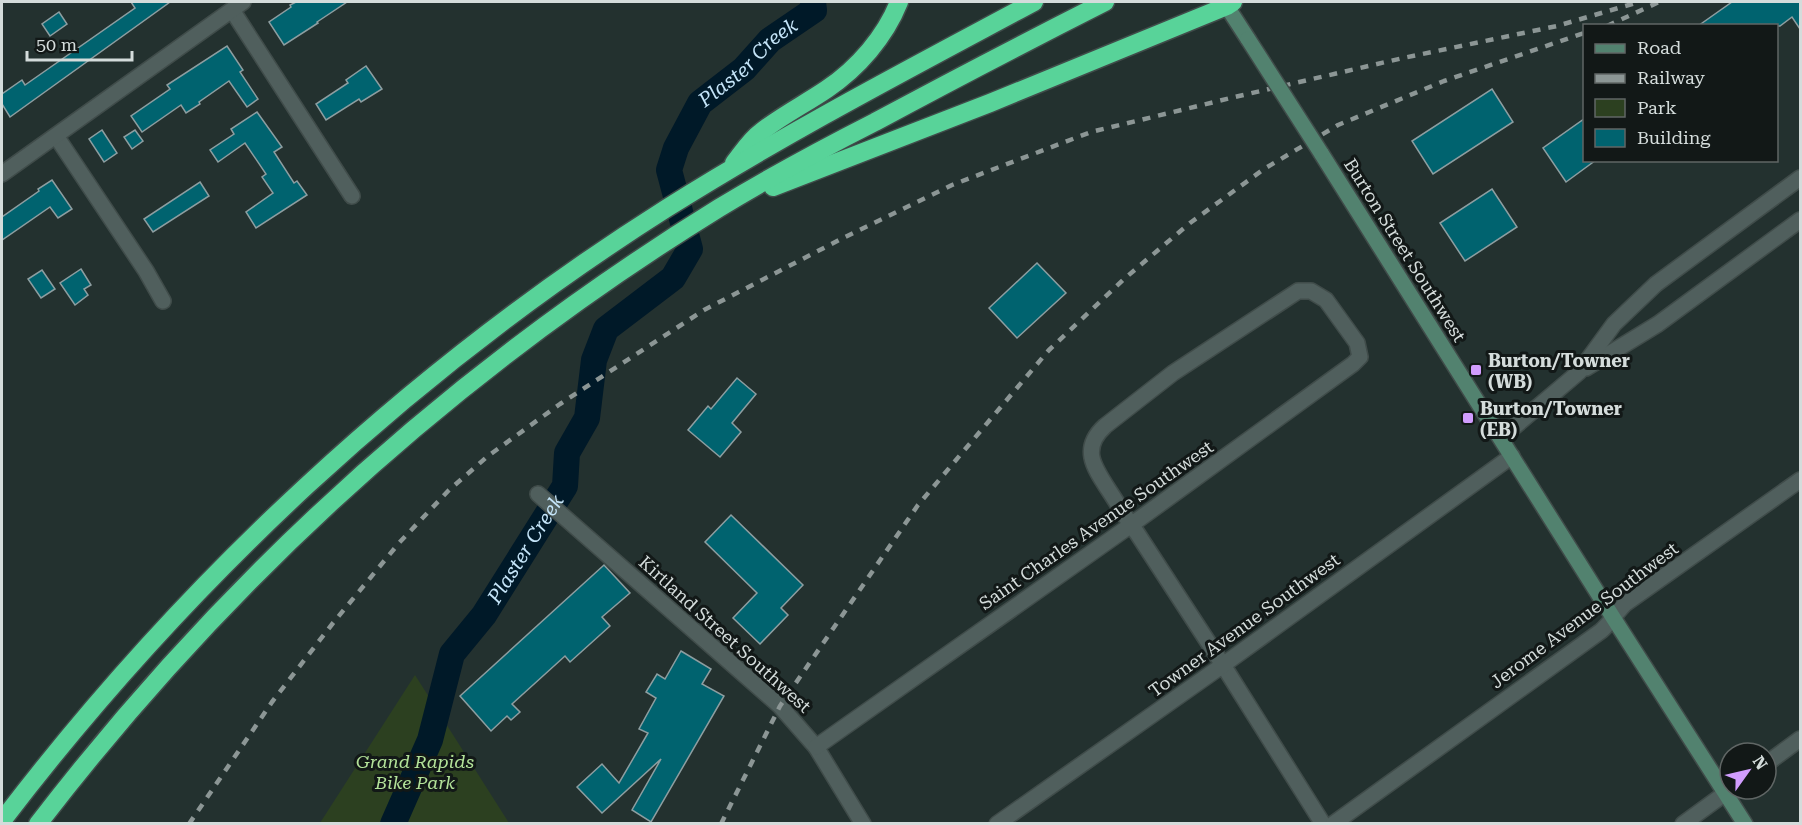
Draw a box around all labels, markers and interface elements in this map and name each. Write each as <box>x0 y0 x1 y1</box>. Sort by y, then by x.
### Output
water label: Plaster Creek <box>693 13 802 113</box>
scale bar <box>27 24 132 62</box>
legend <box>1583 24 1778 162</box>
text: 50 m <box>36 34 77 55</box>
text: Road <box>1637 37 1682 58</box>
text: Railway <box>1637 67 1705 88</box>
text: Park <box>1637 97 1677 118</box>
text: Building <box>1637 127 1711 148</box>
street label: Burton Street Southwest <box>1340 154 1470 346</box>
place label: Burton/Towner (WB) <box>1488 350 1630 392</box>
marker: Burton/Towner (WB) <box>1469 363 1483 377</box>
place label: Burton/Towner (EB) <box>1480 398 1622 440</box>
marker: Burton/Towner (EB) <box>1461 411 1475 425</box>
street label: Saint Charles Avenue Southwest <box>975 436 1217 614</box>
water label: Plaster Creek <box>482 490 569 609</box>
street label: Jerome Avenue Southwest <box>1486 537 1682 692</box>
street label: Towner Avenue Southwest <box>1145 549 1344 701</box>
street label: Kirtland Street Southwest <box>635 551 815 717</box>
north arrow <box>1718 741 1778 801</box>
park label: Grand Rapids Bike Park <box>356 751 474 793</box>
text: N <box>1749 752 1771 773</box>

